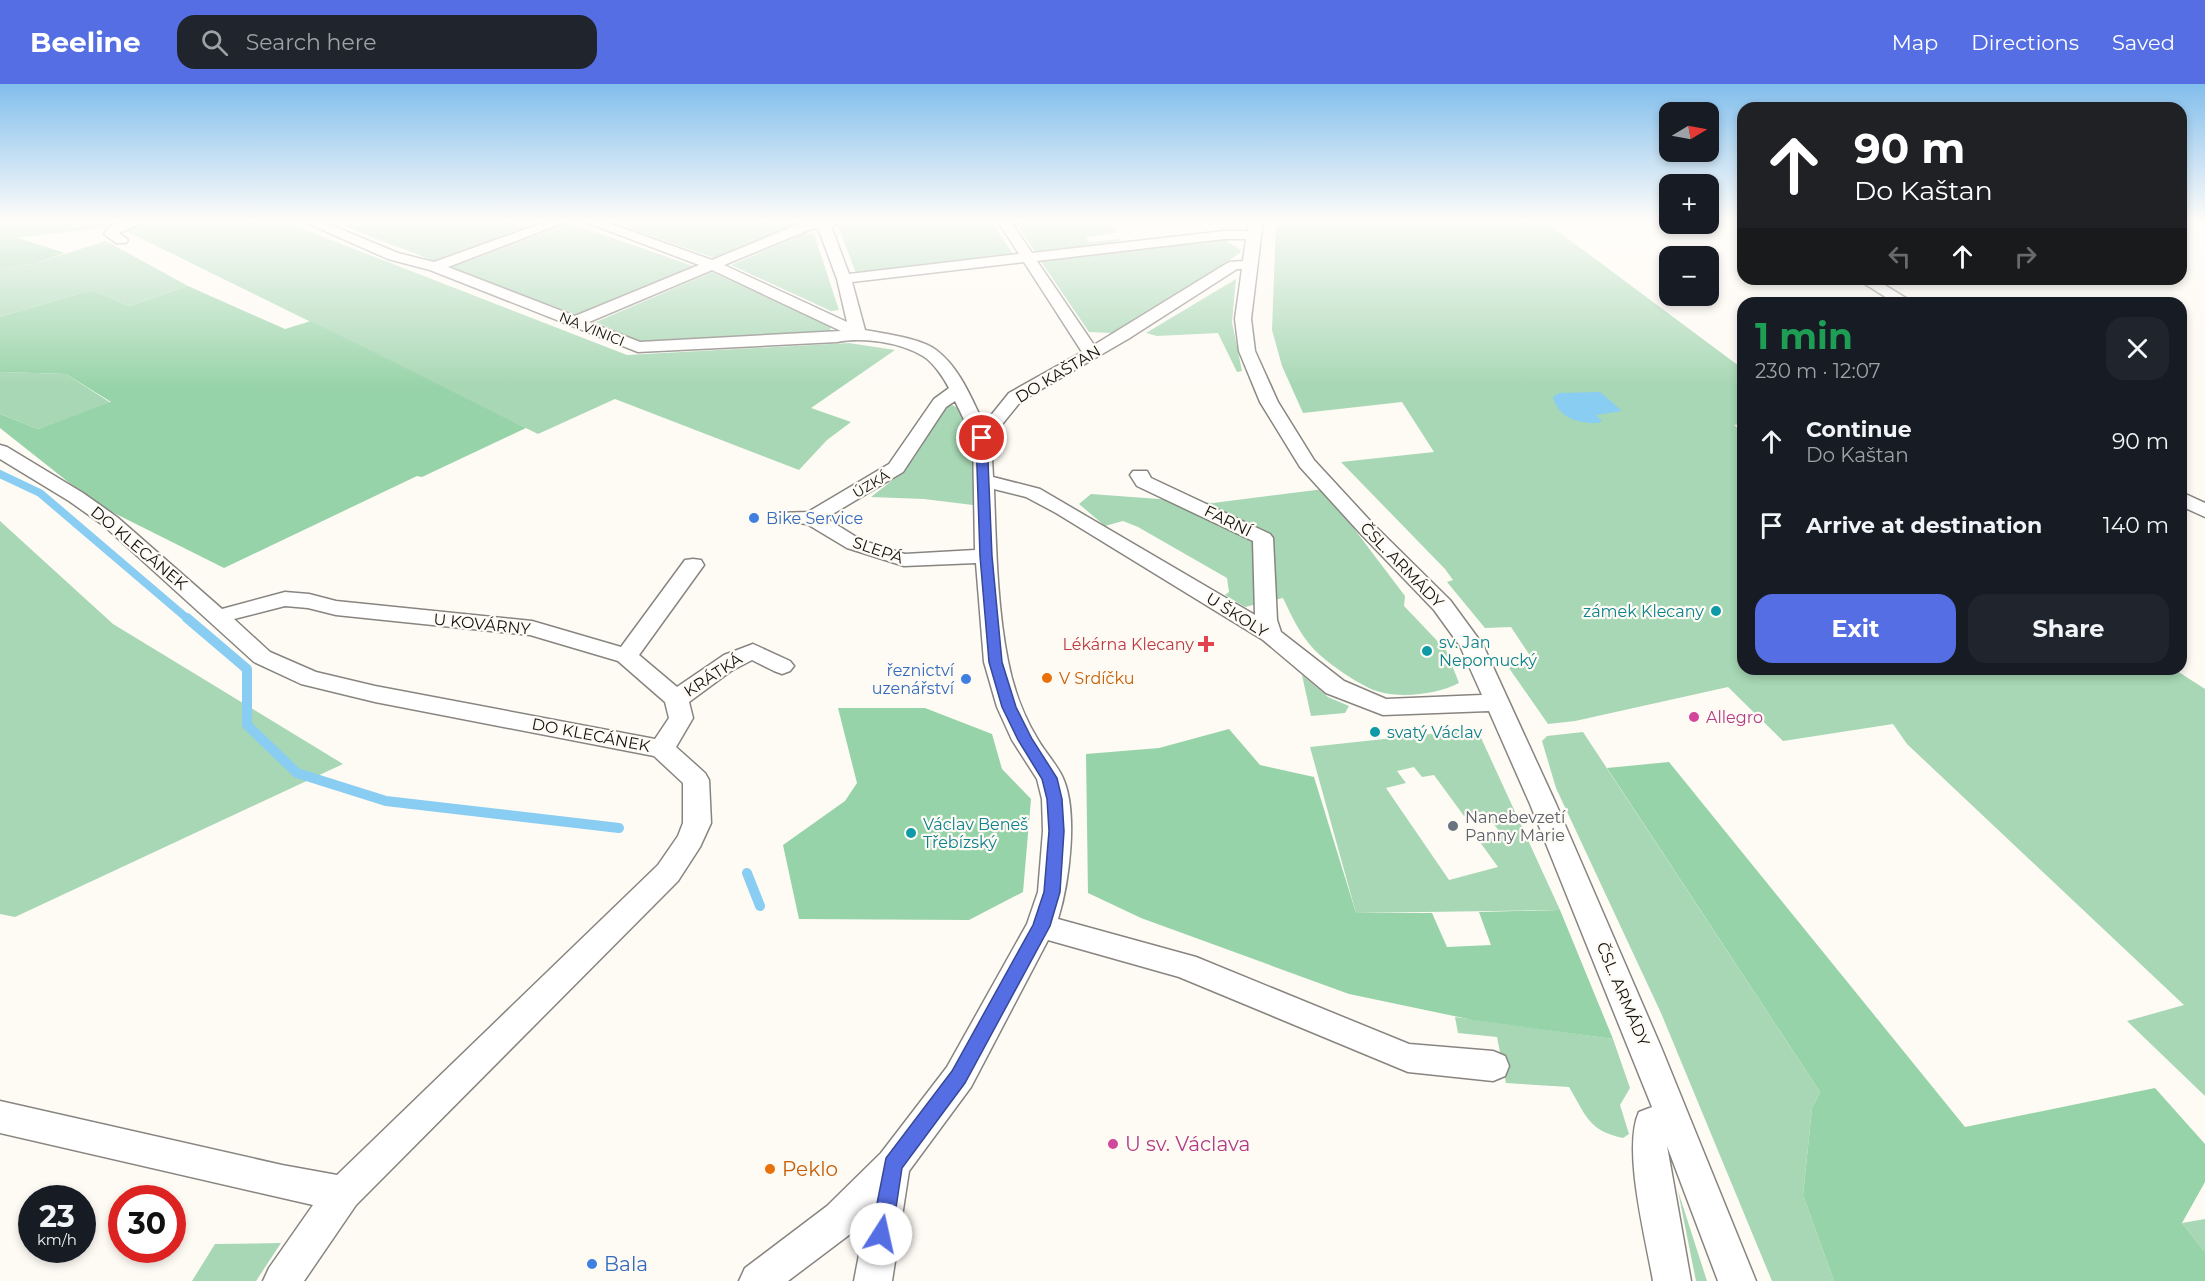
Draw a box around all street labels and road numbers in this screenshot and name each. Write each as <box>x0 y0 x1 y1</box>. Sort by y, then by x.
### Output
street label: NA VINICI <box>557 308 627 350</box>
street label: DO KAŠTAN <box>1012 341 1104 407</box>
street label: ÚZKÁ <box>849 466 894 502</box>
street label: FARNÍ <box>1201 501 1256 541</box>
street label: DO KLECÁNEK <box>87 502 192 594</box>
street label: ČSL. ARMÁDY <box>1356 518 1448 612</box>
street label: SLEPÁ <box>850 533 906 568</box>
street label: U ŠKOLY <box>1203 589 1272 642</box>
street label: U KOVÁRNY <box>433 609 532 639</box>
street label: KRÁTKÁ <box>680 649 746 701</box>
street label: DO KLECÁNEK <box>530 714 652 756</box>
street label: ČSL. ARMÁDY <box>1592 939 1654 1050</box>

